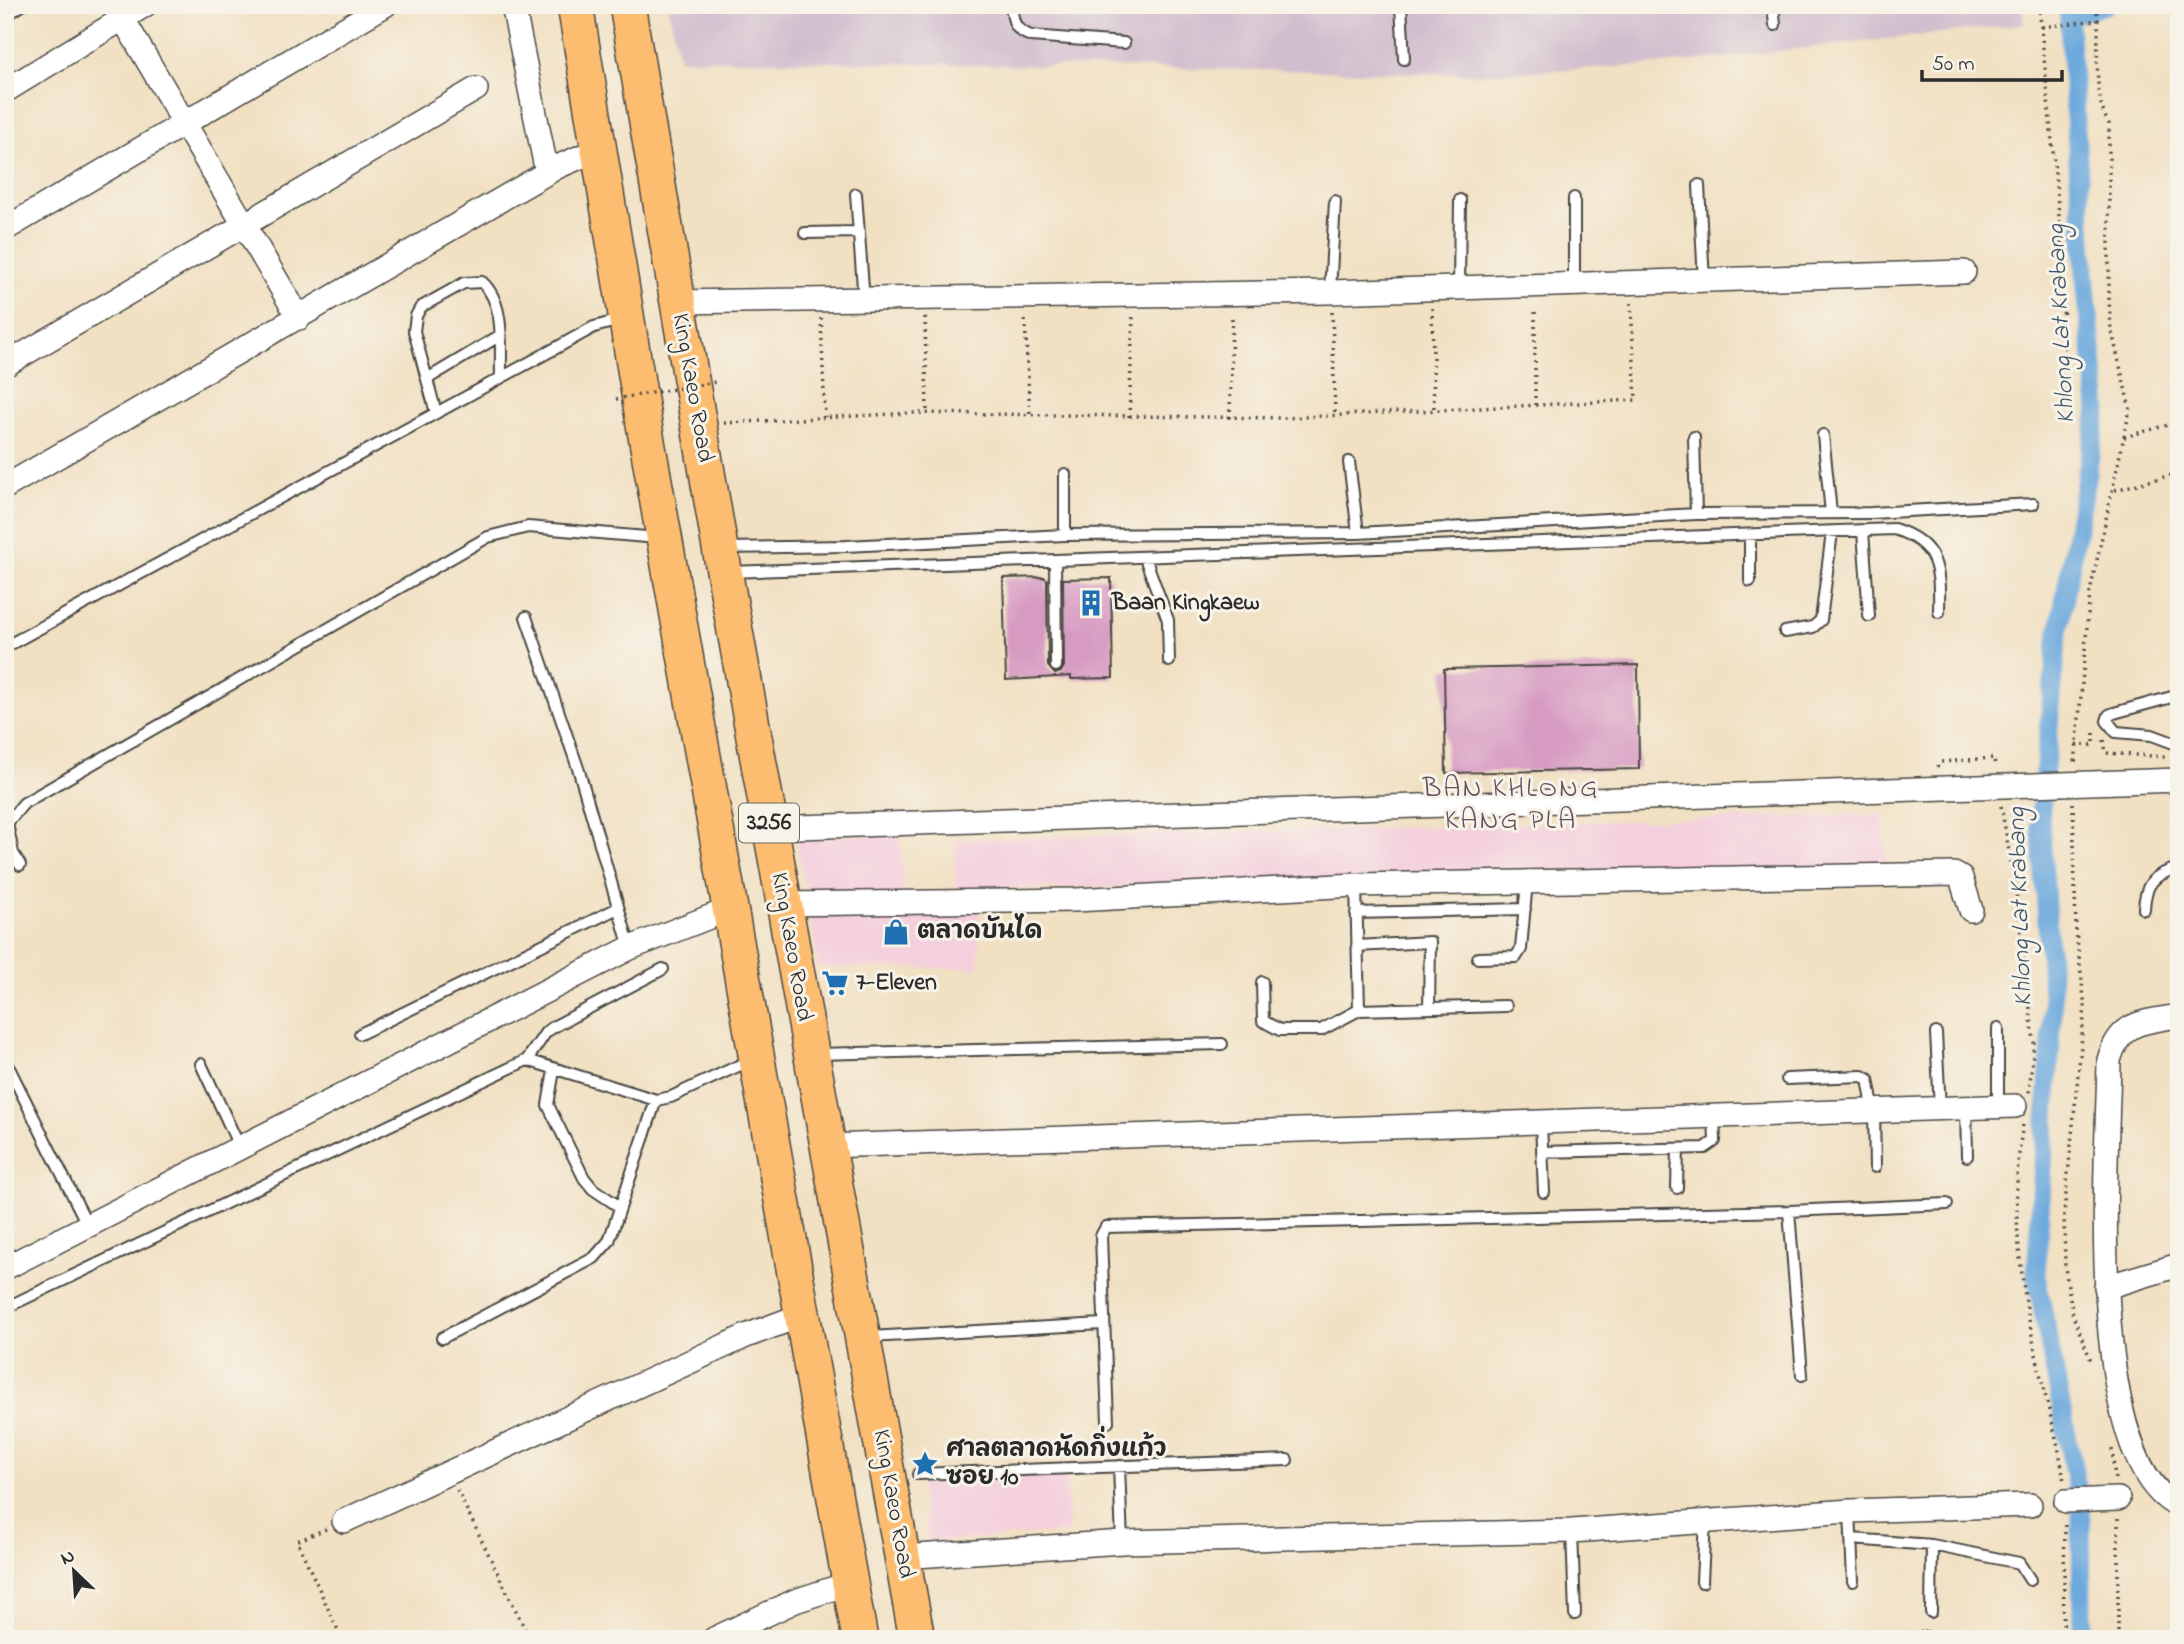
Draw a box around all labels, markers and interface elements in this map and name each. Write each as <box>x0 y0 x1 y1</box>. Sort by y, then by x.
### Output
scale bar <box>1922 38 2062 82</box>
text: 50 m <box>1932 50 1975 80</box>
water label: Khlong Lat Krabang <box>2038 222 2086 425</box>
street label: King Kaeo Road <box>662 311 722 466</box>
place label: Baan Kingkaew <box>1111 586 1260 622</box>
building icon: Baan Kingkaew <box>1076 588 1106 618</box>
district label: BAN KHLONG KANG PLA <box>1421 769 1600 842</box>
road number: 3256 <box>739 804 799 842</box>
water label: Khlong Lat Krabang <box>1998 805 2043 1007</box>
street label: King Kaeo Road <box>761 870 821 1025</box>
place label: ตลาดบันได <box>917 913 1042 950</box>
shop icon: ตลาดบันได <box>881 917 911 947</box>
place label: 7-Eleven <box>856 966 937 1001</box>
supermarket icon: 7-Eleven <box>820 968 850 998</box>
place label: ศาลตลาดนัดกิ่งแก้ว ซอย 10 <box>946 1425 1166 1496</box>
street label: King Kaeo Road <box>863 1427 923 1582</box>
place icon: ศาลตลาดนัดกิ่งแก้ว ซอย 10 <box>910 1449 940 1479</box>
north arrow <box>38 1536 108 1606</box>
text: N <box>56 1543 80 1573</box>

